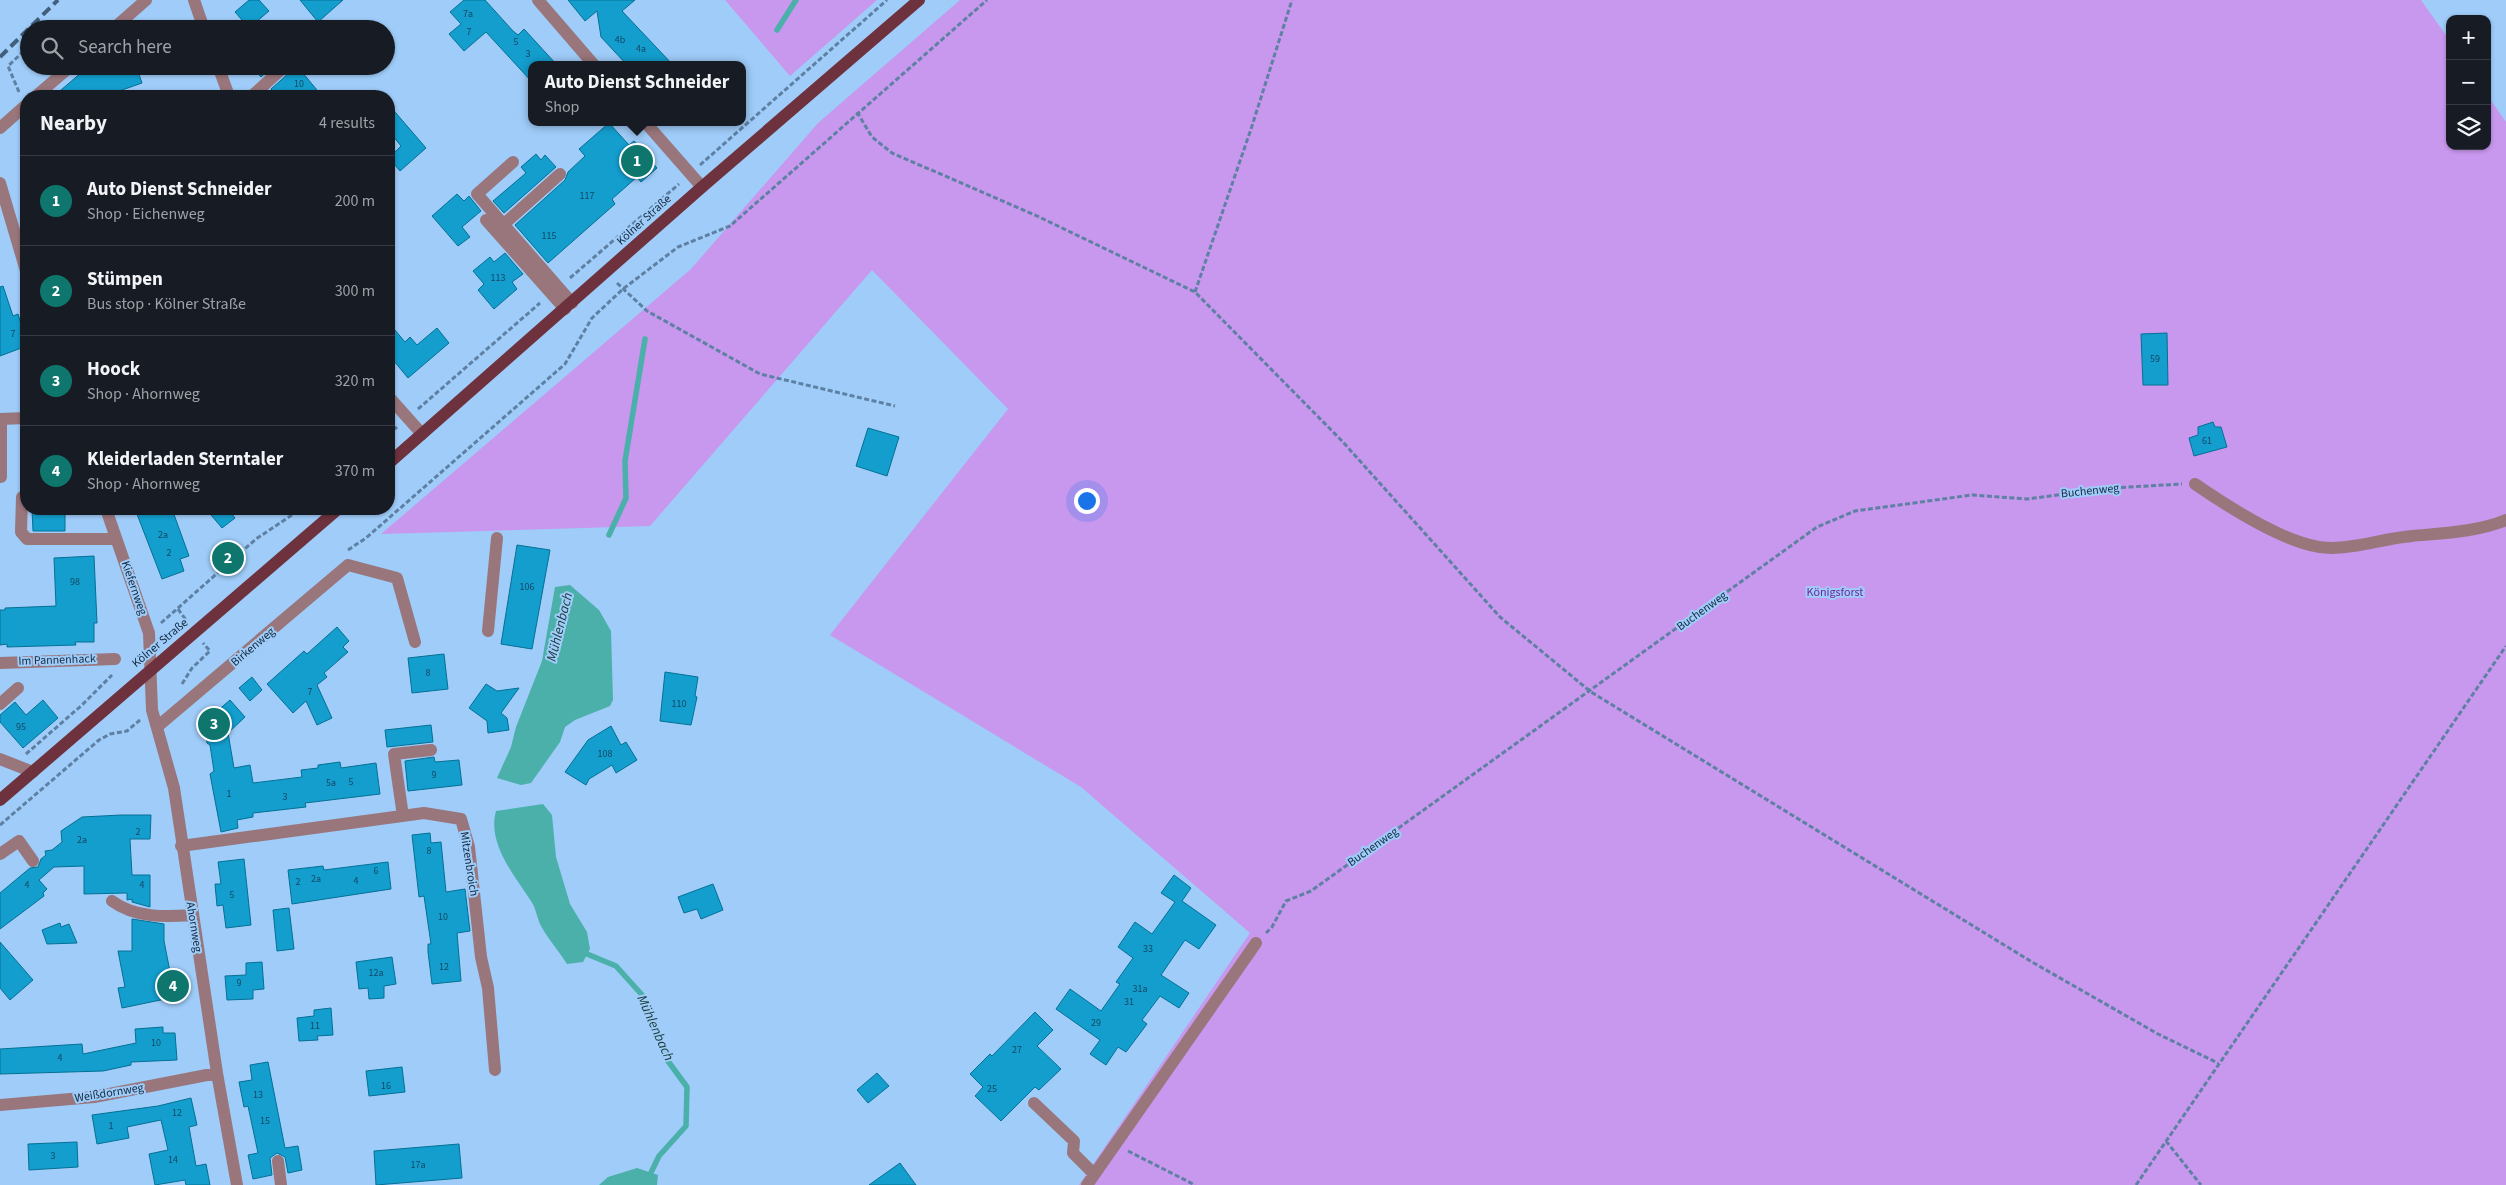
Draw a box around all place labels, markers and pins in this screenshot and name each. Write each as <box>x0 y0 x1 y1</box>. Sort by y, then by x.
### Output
pin: 1 <box>621 142 653 180</box>
pin: 2 <box>212 539 244 577</box>
pin: 3 <box>198 705 230 743</box>
pin: 4 <box>157 967 189 1005</box>

